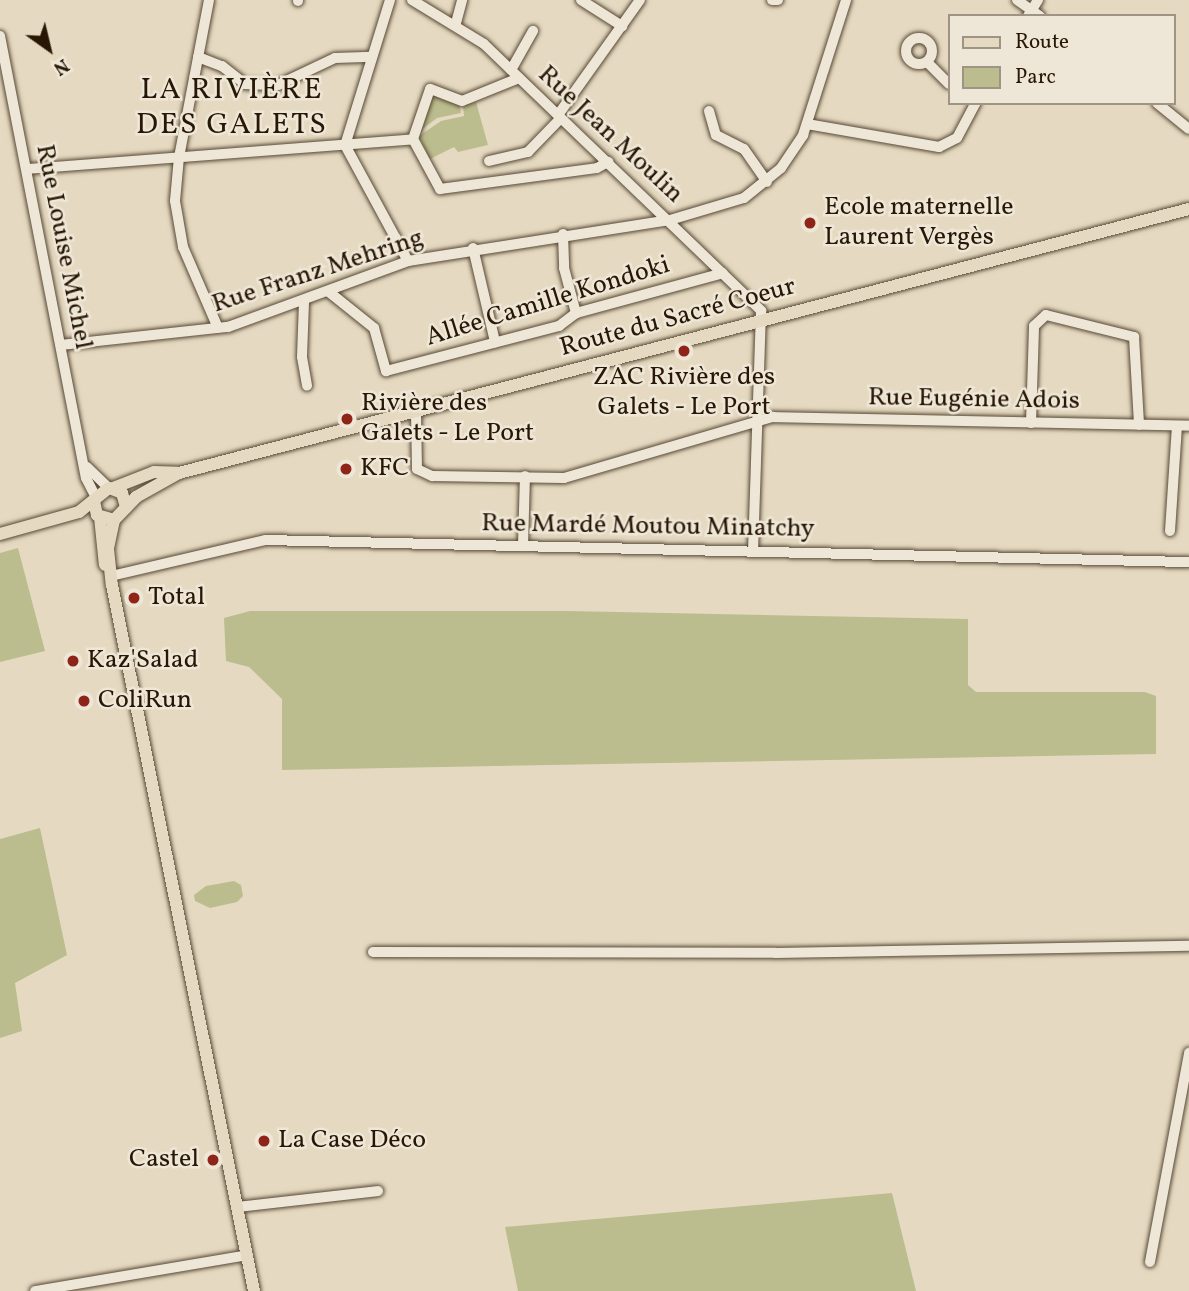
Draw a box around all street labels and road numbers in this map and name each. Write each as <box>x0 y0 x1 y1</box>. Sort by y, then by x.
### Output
street label: Rue Jean Moulin <box>531 60 689 210</box>
street label: Rue Louise Michel <box>28 142 98 352</box>
street label: Rue Franz Mehring <box>208 223 428 321</box>
street label: Allée Camille Kondoki <box>422 250 674 354</box>
street label: Route du Sacré Coeur <box>557 272 799 364</box>
street label: Rue Eugénie Adois <box>868 383 1080 417</box>
street label: Rue Mardé Moutou Minatchy <box>481 508 815 546</box>

